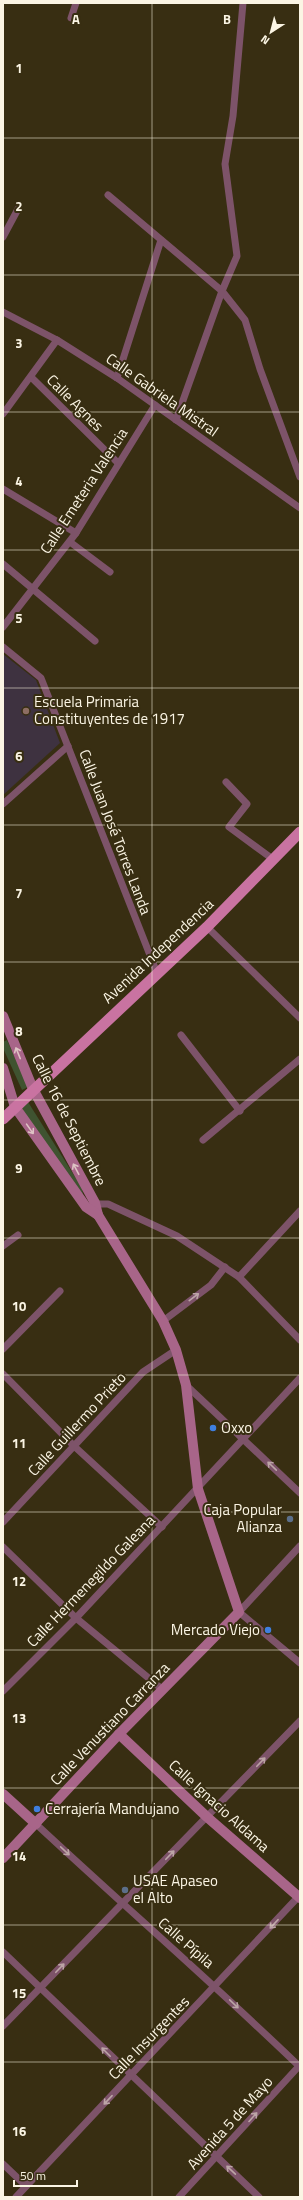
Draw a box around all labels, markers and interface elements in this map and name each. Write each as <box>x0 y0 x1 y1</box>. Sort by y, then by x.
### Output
text: A <box>72 9 80 29</box>
text: B <box>223 9 231 29</box>
north arrow <box>251 12 291 52</box>
text: N <box>257 31 273 49</box>
text: 1 <box>15 58 23 78</box>
text: 2 <box>15 196 23 216</box>
text: 3 <box>15 333 23 353</box>
street label: Calle Gabriela Mistral <box>101 347 223 442</box>
street label: Calle Agnes <box>42 369 109 436</box>
street label: Calle Emeteria Valencia <box>34 423 133 558</box>
text: 4 <box>15 471 23 491</box>
text: 5 <box>15 608 23 628</box>
place label: Escuela Primaria Constituyentes de 1917 <box>34 690 185 730</box>
marker: Escuela Primaria Constituyentes de 1917 <box>21 706 31 716</box>
text: 6 <box>15 746 23 766</box>
street label: Calle Juan José Torres Landa <box>73 746 158 918</box>
text: 7 <box>15 883 23 903</box>
street label: Avenida Independencia <box>97 892 219 1009</box>
text: 8 <box>15 1021 23 1041</box>
one-way arrow <box>14 1047 22 1059</box>
street label: Calle 16 de Septiembre <box>26 1050 113 1190</box>
one-way arrow <box>26 1123 34 1134</box>
text: 9 <box>15 1158 23 1178</box>
one-way arrow <box>71 1164 79 1176</box>
one-way arrow <box>189 1293 200 1302</box>
text: 10 <box>12 1296 26 1316</box>
street label: Calle Guillermo Prieto <box>22 1366 131 1481</box>
place label: Oxxo <box>221 1416 252 1439</box>
marker: Oxxo <box>208 1423 218 1433</box>
text: 11 <box>12 1433 26 1453</box>
one-way arrow <box>267 1461 277 1471</box>
place label: Caja Popular Alianza <box>203 1498 282 1538</box>
street label: Calle Hermenegildo Galeana <box>21 1509 161 1652</box>
marker: Caja Popular Alianza <box>285 1514 295 1524</box>
text: 12 <box>12 1571 26 1591</box>
place label: Mercado Viejo <box>171 1618 260 1641</box>
marker: Mercado Viejo <box>263 1625 273 1635</box>
street label: Calle Venustiano Carranza <box>45 1656 175 1790</box>
text: 13 <box>12 1708 26 1728</box>
street label: Calle Ignacio Aldama <box>164 1754 275 1858</box>
one-way arrow <box>256 1757 266 1767</box>
place label: Cerrajería Mandujano <box>45 1797 180 1820</box>
marker: Cerrajería Mandujano <box>32 1804 42 1814</box>
text: 14 <box>12 1846 26 1866</box>
one-way arrow <box>60 1846 70 1855</box>
one-way arrow <box>166 1850 175 1860</box>
place label: USAE Apaseo el Alto <box>133 1869 218 1909</box>
marker: USAE Apaseo el Alto <box>120 1885 130 1895</box>
street label: Calle Pípila <box>153 1912 220 1974</box>
one-way arrow <box>269 1919 278 1929</box>
one-way arrow <box>55 1963 65 1973</box>
text: 15 <box>12 1983 26 2003</box>
street label: Calle Insurgentes <box>103 1991 195 2085</box>
one-way arrow <box>229 1999 239 2009</box>
one-way arrow <box>101 2047 111 2057</box>
street label: Avenida 5 de Mayo <box>181 2071 278 2175</box>
one-way arrow <box>103 2095 112 2105</box>
one-way arrow <box>249 2112 258 2122</box>
text: 16 <box>12 2121 26 2141</box>
scale bar <box>14 2162 77 2188</box>
text: 50 m <box>20 2166 46 2185</box>
one-way arrow <box>226 2166 236 2175</box>

